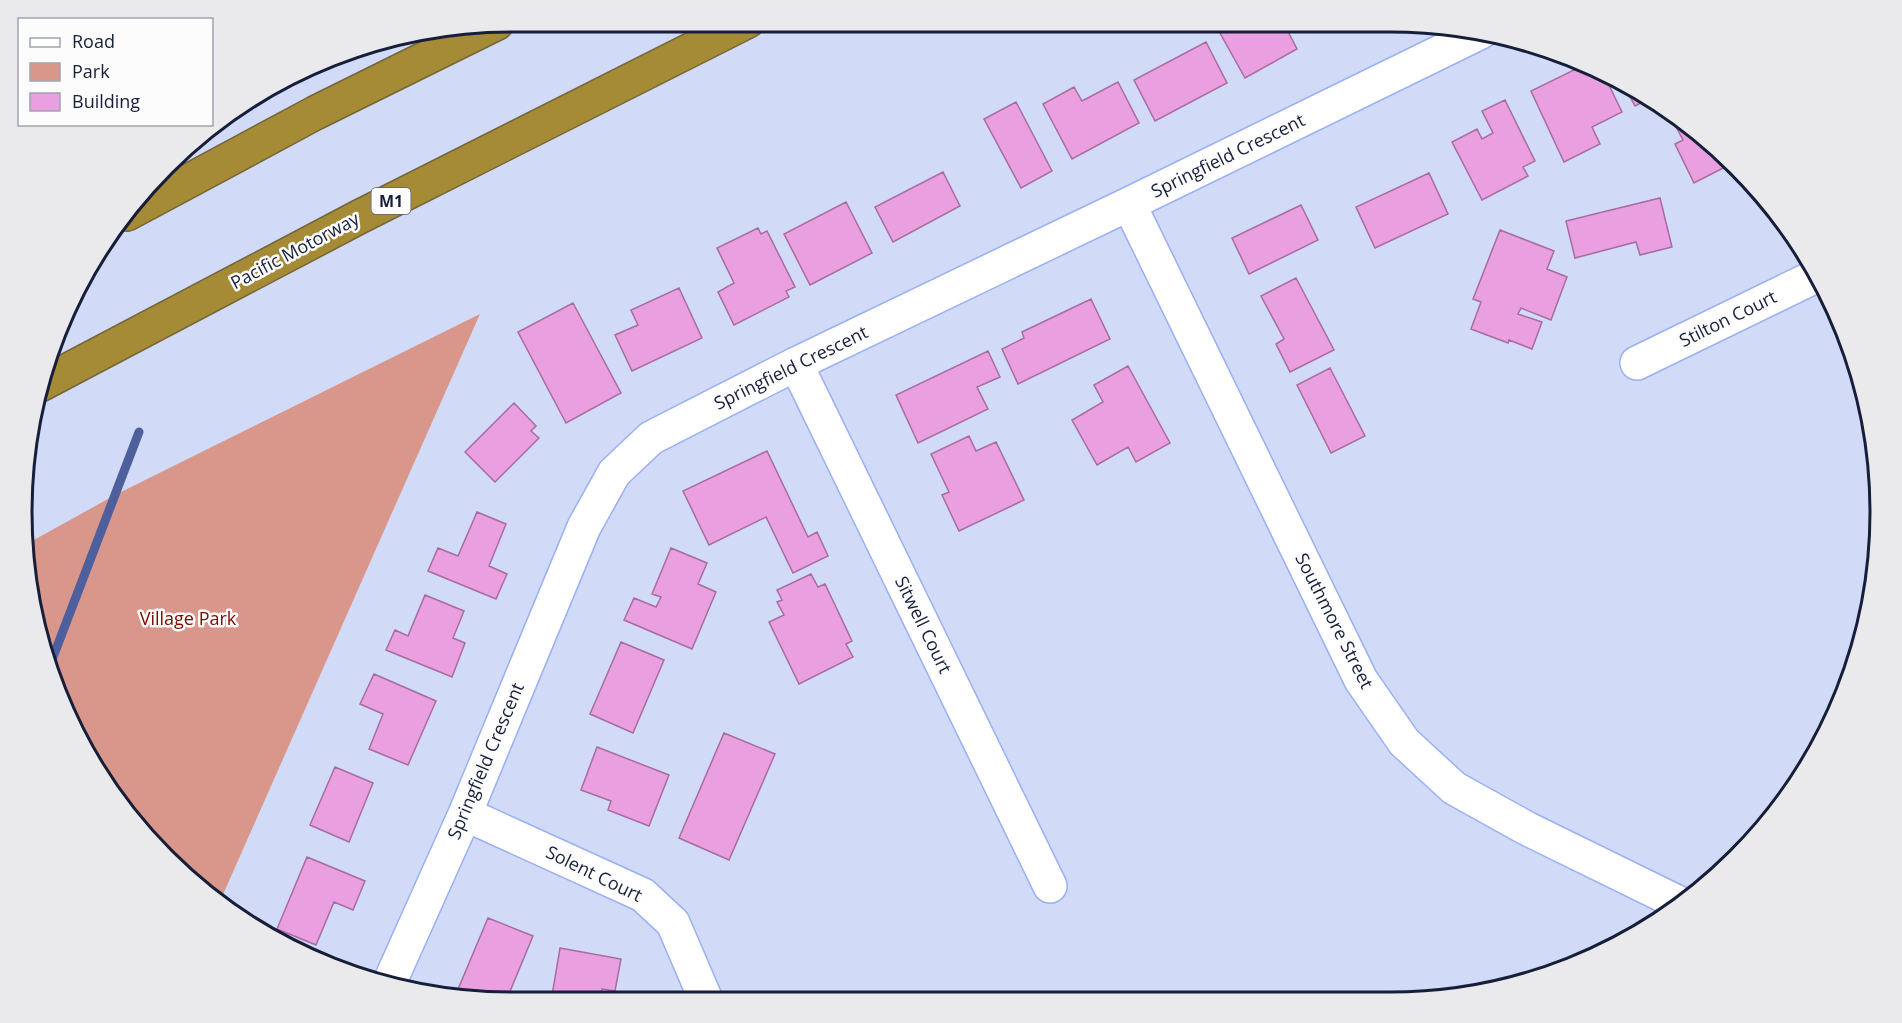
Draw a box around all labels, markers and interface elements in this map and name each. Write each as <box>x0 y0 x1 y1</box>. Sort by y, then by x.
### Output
legend <box>18 18 213 126</box>
text: Road <box>72 29 115 53</box>
text: Park <box>72 59 110 83</box>
text: Building <box>72 89 140 113</box>
street label: Springfield Crescent <box>1147 107 1308 203</box>
road number: M1 <box>372 188 410 214</box>
street label: Pacific Motorway <box>226 206 364 294</box>
street label: Stilton Court <box>1675 284 1780 352</box>
street label: Springfield Crescent <box>710 319 871 415</box>
street label: Southmore Street <box>1290 549 1379 692</box>
street label: Sitwell Court <box>890 572 958 677</box>
park label: Village Park <box>140 606 237 630</box>
street label: Springfield Crescent <box>441 679 529 843</box>
street label: Solent Court <box>542 839 647 907</box>

